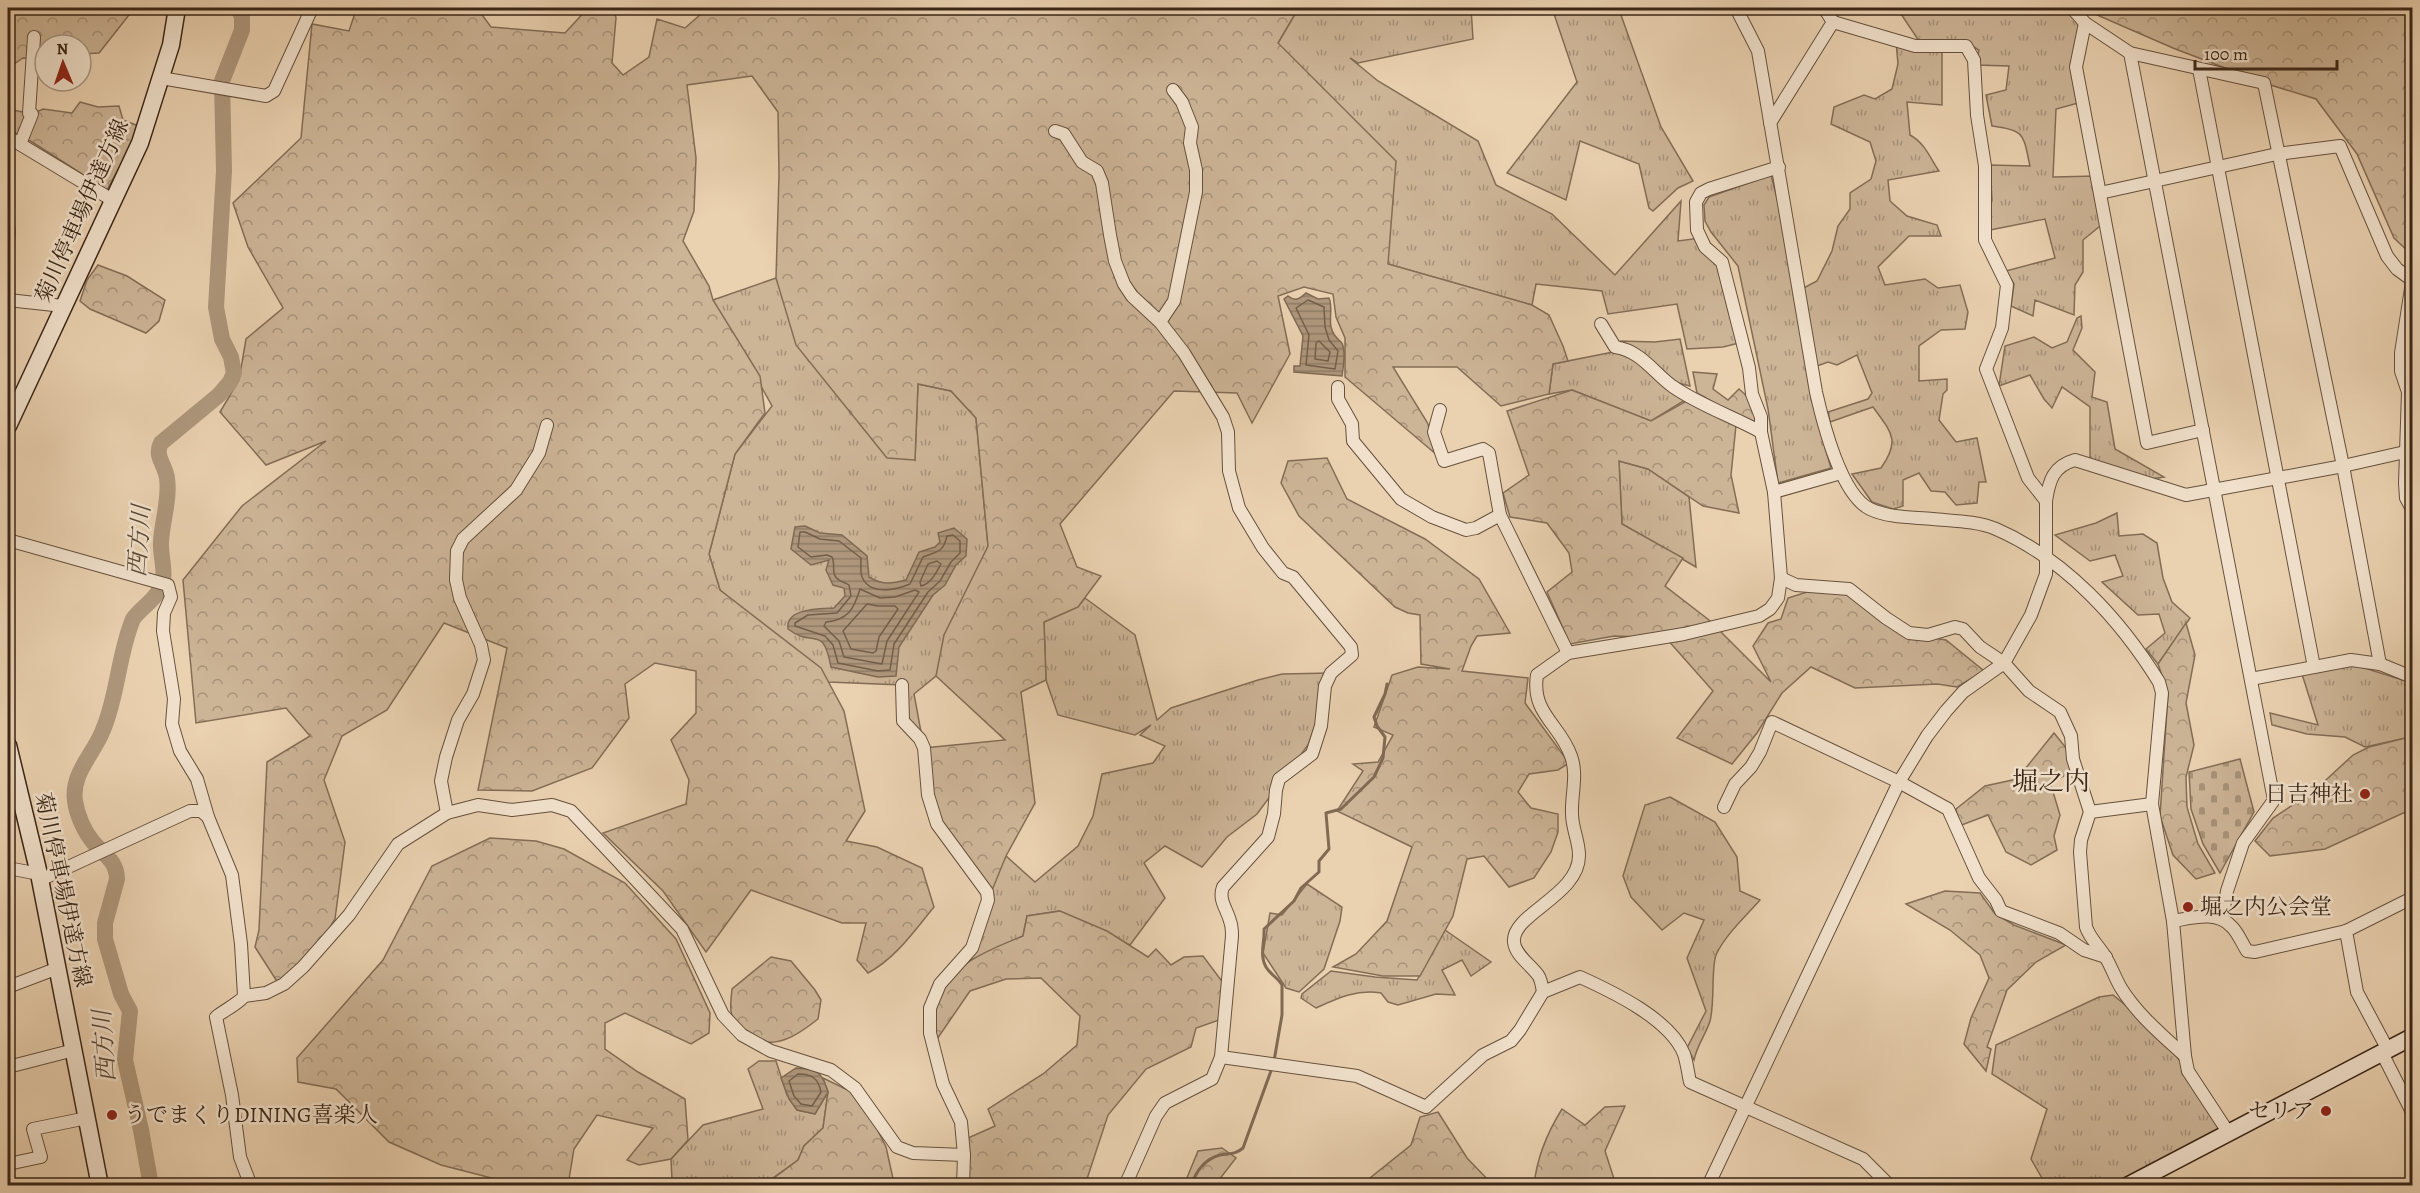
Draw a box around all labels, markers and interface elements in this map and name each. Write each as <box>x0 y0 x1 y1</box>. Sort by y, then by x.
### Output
north arrow <box>33 33 93 93</box>
scale bar <box>2195 33 2338 71</box>
text: N <box>56 38 69 60</box>
text: 100 m <box>2204 42 2248 66</box>
street label: 菊川停車場伊達方線 <box>28 114 136 308</box>
water label: 西方川 <box>121 501 158 578</box>
district label: 堀之内 <box>2012 764 2090 799</box>
place label: 日吉神社 <box>2265 779 2353 809</box>
marker: 日吉神社 <box>2358 787 2372 801</box>
street label: 菊川停車場伊達方線 <box>28 790 98 990</box>
place label: 堀之内公会堂 <box>2200 892 2332 922</box>
marker: 堀之内公会堂 <box>2181 900 2195 914</box>
water label: 西方川 <box>85 1006 122 1083</box>
place label: セリア <box>2248 1096 2314 1126</box>
place label: うでまくりDINING喜楽人 <box>124 1100 378 1130</box>
marker: セリア <box>2319 1104 2333 1118</box>
marker: うでまくりDINING喜楽人 <box>105 1108 119 1122</box>

